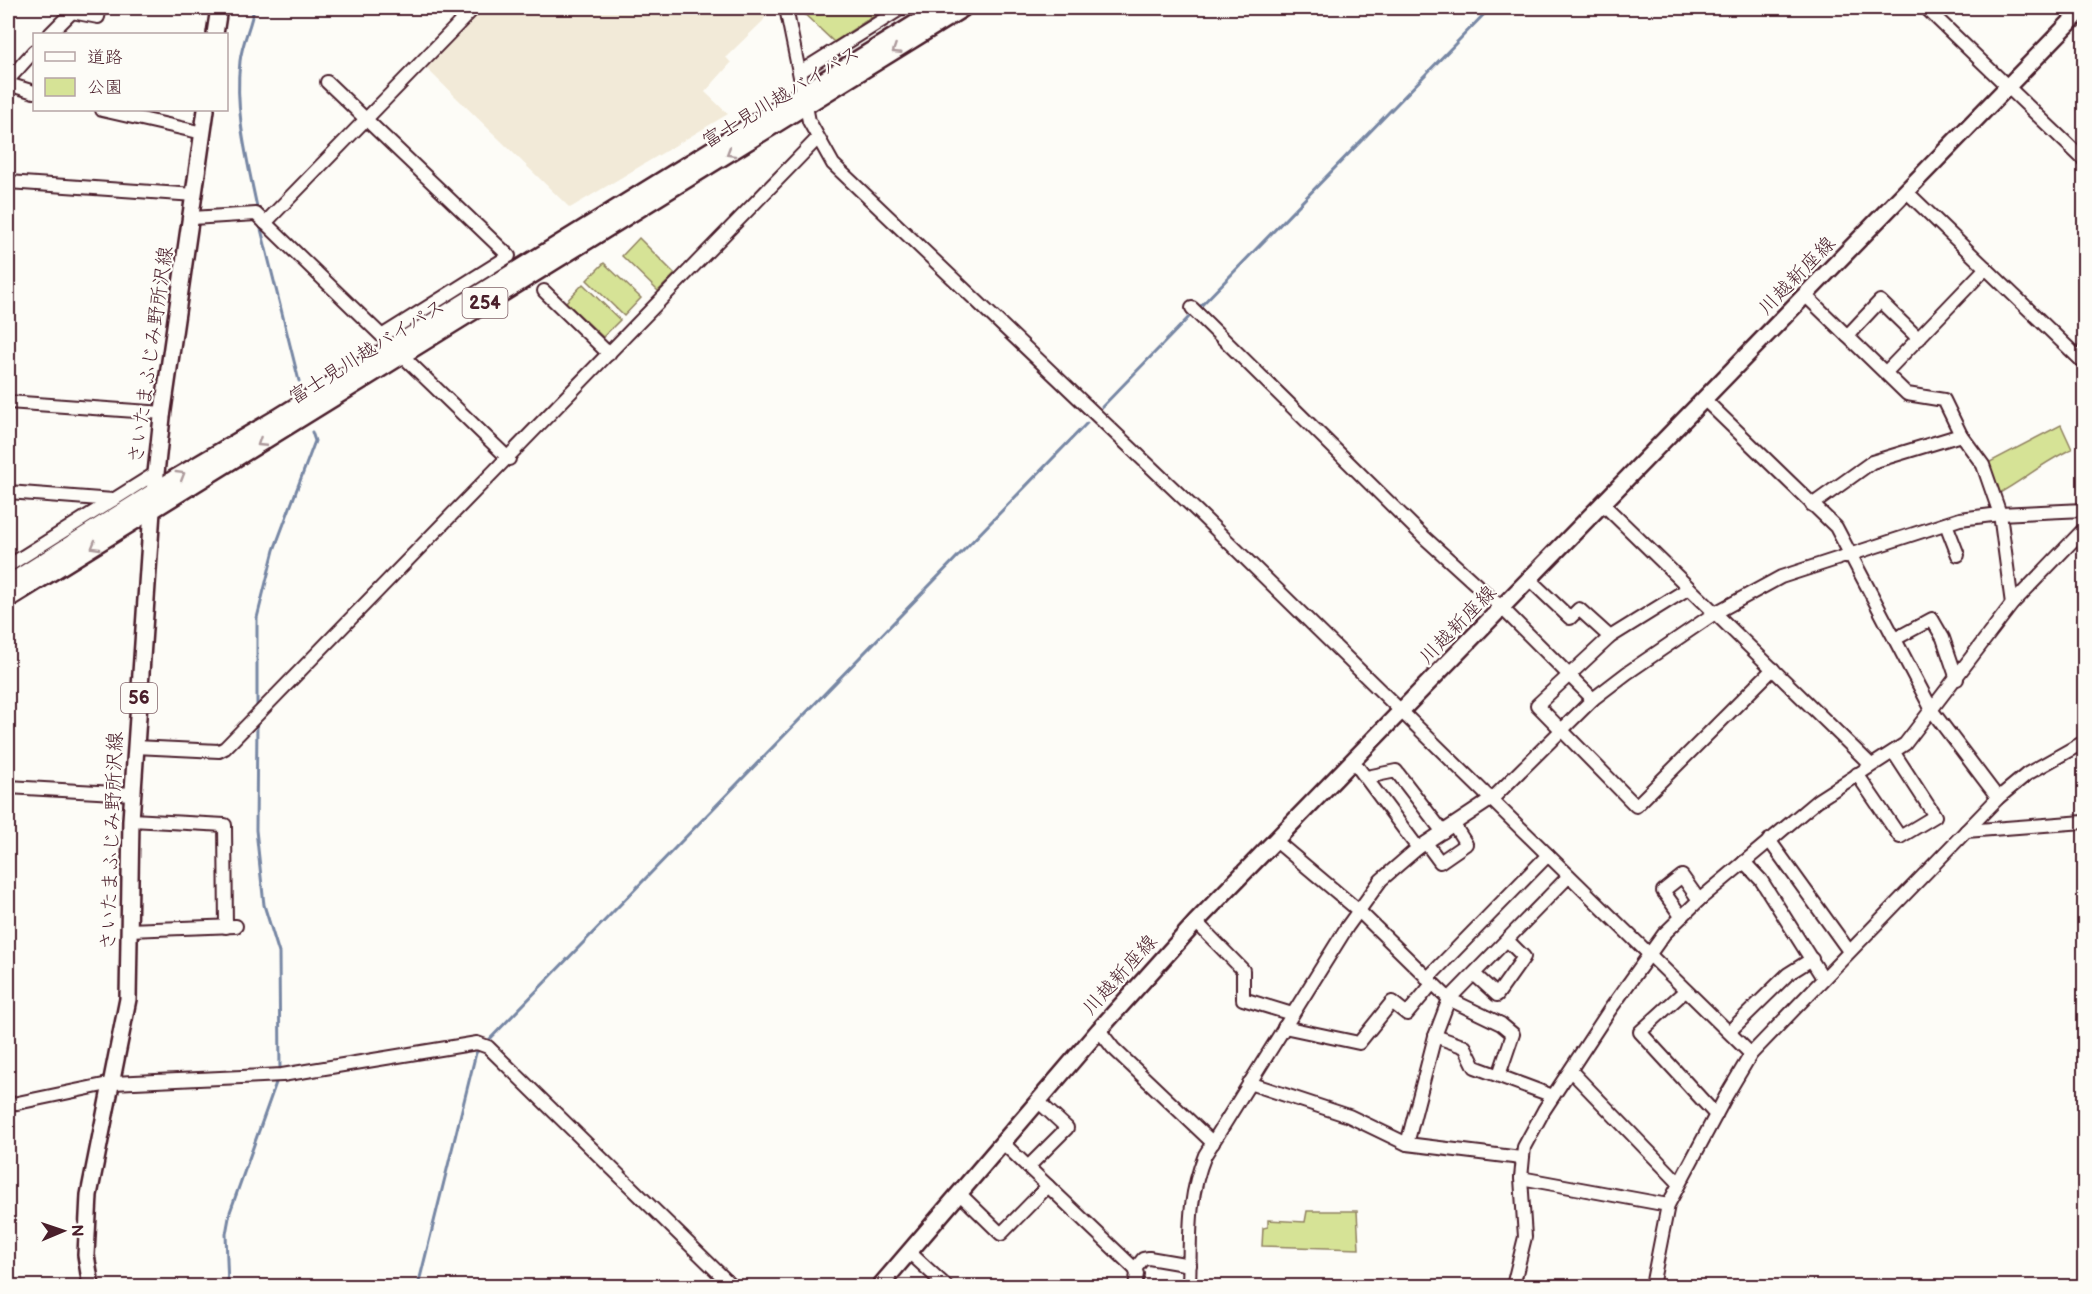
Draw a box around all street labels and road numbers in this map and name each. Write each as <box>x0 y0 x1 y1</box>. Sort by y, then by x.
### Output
street label: 富士見川越バイパス <box>698 40 864 154</box>
street label: 川越新座線 <box>1754 232 1840 320</box>
street label: さいたまふじみ野所沢線 <box>124 245 178 465</box>
road number: 254 <box>462 288 508 318</box>
street label: 富士見川越バイパス <box>284 294 450 410</box>
street label: 川越新座線 <box>1415 581 1501 669</box>
road number: 56 <box>121 683 157 713</box>
street label: さいたまふじみ野所沢線 <box>96 731 128 951</box>
street label: 川越新座線 <box>1078 930 1162 1020</box>

